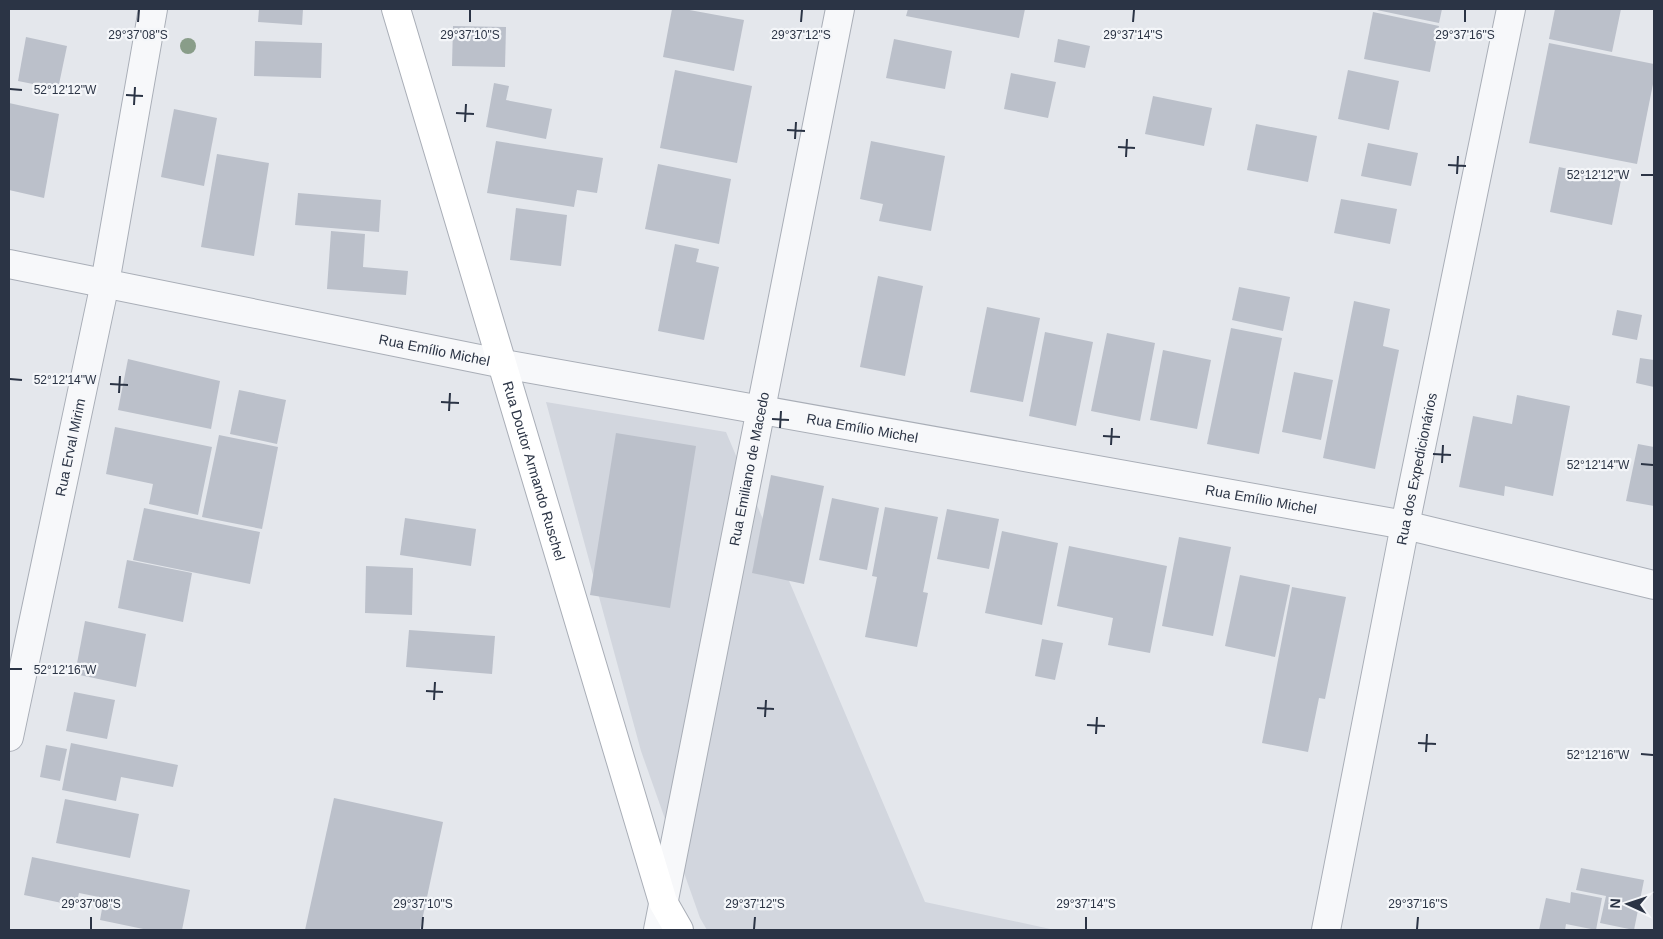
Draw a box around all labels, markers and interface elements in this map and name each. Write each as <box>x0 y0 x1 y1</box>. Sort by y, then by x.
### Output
text: 29°37'08"S <box>108 28 168 42</box>
text: 29°37'10"S <box>440 28 500 42</box>
text: 29°37'12"S <box>771 28 831 42</box>
text: 29°37'14"S <box>1103 28 1163 42</box>
text: 29°37'16"S <box>1435 28 1495 42</box>
text: 52°12'12"W <box>34 83 97 97</box>
text: 52°12'12"W <box>1567 168 1630 182</box>
street label: Rua Emílio Michel <box>377 331 491 369</box>
text: 52°12'14"W <box>34 373 97 387</box>
street label: Rua Doutor Armando Ruschel <box>500 379 568 562</box>
street label: Rua Emiliano de Macedo <box>726 390 772 547</box>
street label: Rua dos Expedicionários <box>1393 391 1440 546</box>
street label: Rua Erval Mirim <box>52 397 88 498</box>
street label: Rua Emílio Michel <box>805 410 919 446</box>
text: 52°12'14"W <box>1567 458 1630 472</box>
street label: Rua Emílio Michel <box>1204 481 1318 517</box>
text: 52°12'16"W <box>34 663 97 677</box>
text: 52°12'16"W <box>1567 748 1630 762</box>
north arrow <box>1603 879 1653 929</box>
text: 29°37'08"S <box>61 897 121 911</box>
text: 29°37'10"S <box>393 897 453 911</box>
text: 29°37'12"S <box>725 897 785 911</box>
text: 29°37'14"S <box>1056 897 1116 911</box>
text: 29°37'16"S <box>1388 897 1448 911</box>
text: N <box>1607 898 1623 909</box>

